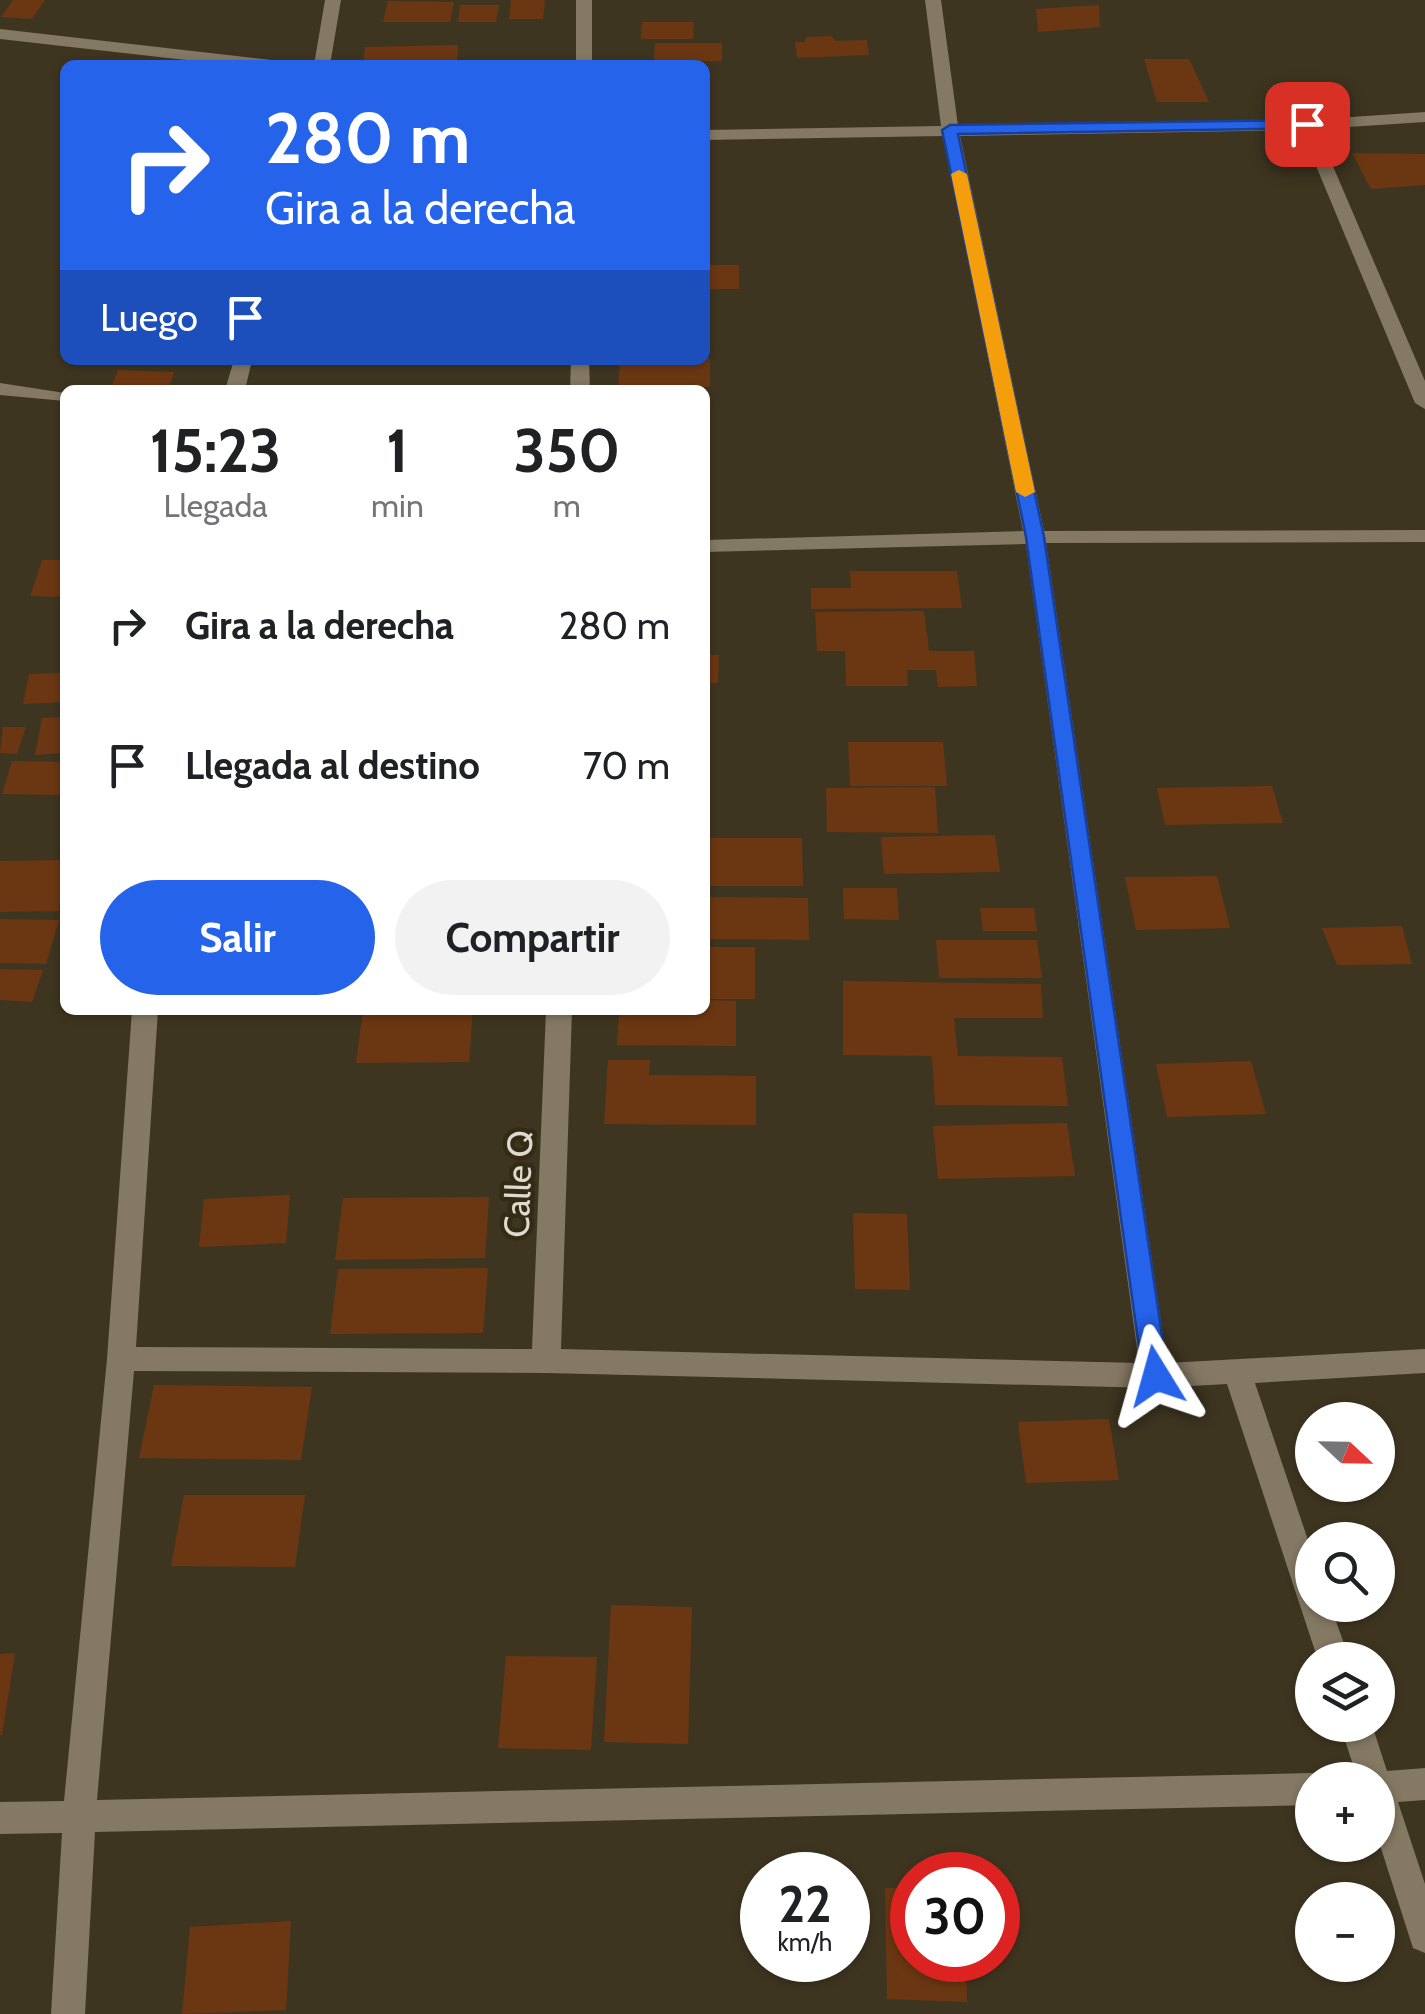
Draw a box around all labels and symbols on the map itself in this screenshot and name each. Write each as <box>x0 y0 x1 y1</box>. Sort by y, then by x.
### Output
pin <box>1265 82 1350 167</box>
street label: Calle Q <box>495 1130 541 1238</box>
position arrow <box>1104 1324 1208 1428</box>
north arrow <box>1295 1402 1395 1502</box>
speed limit sign: 30 <box>890 1852 1020 1982</box>

